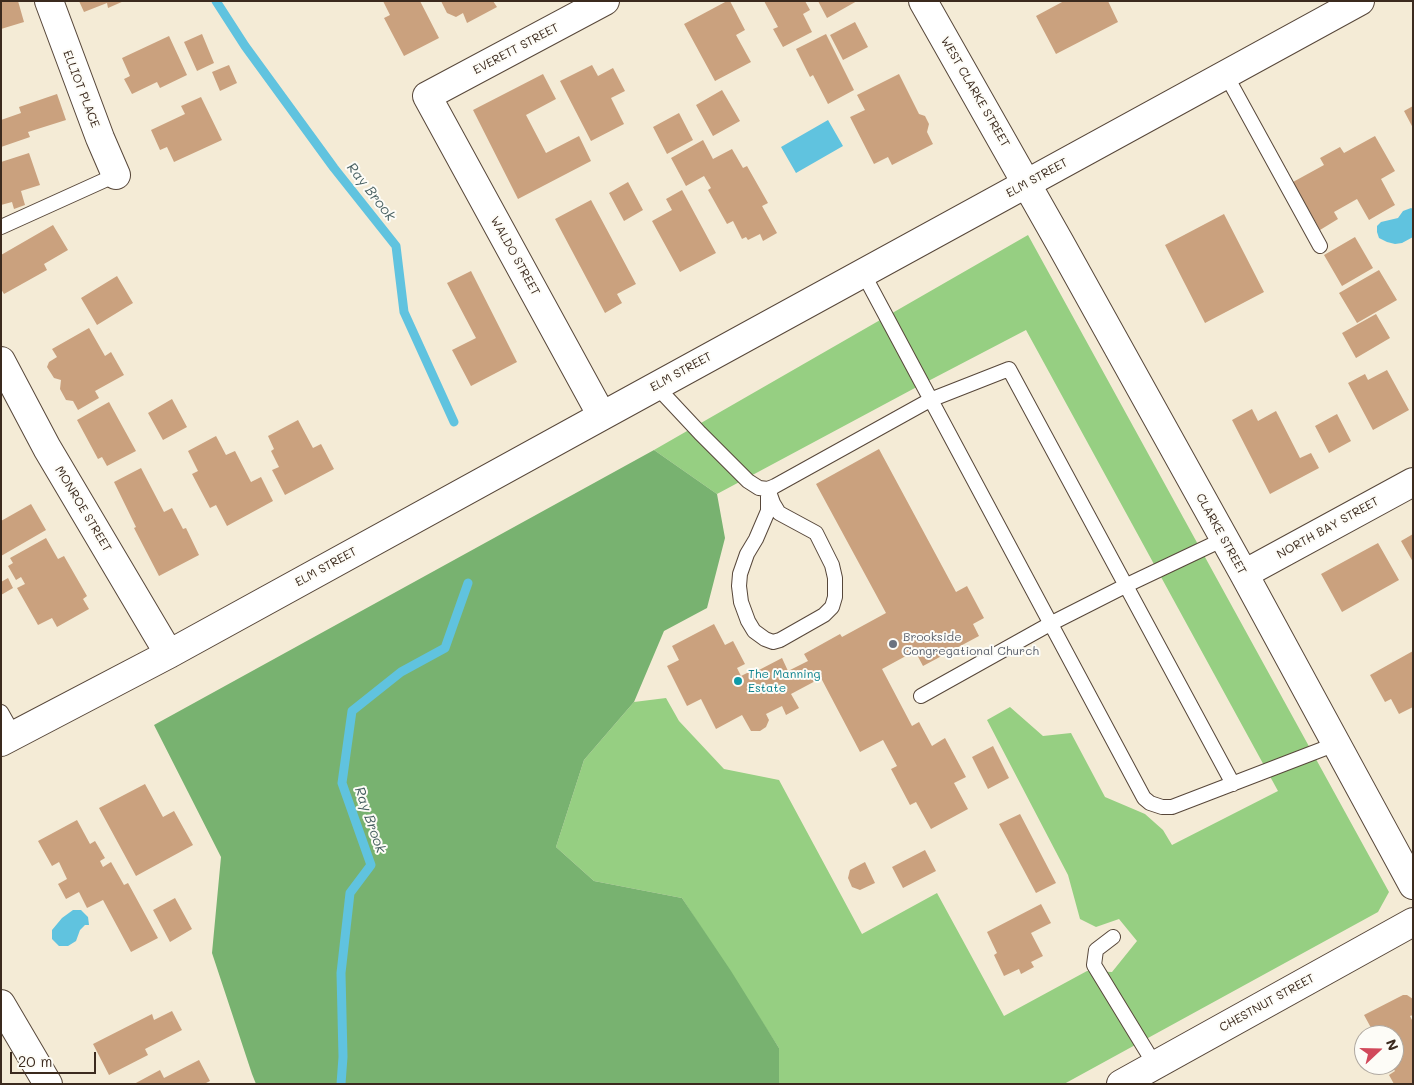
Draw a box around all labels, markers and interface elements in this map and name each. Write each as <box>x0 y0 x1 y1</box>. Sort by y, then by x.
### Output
street label: EVERETT STREET <box>471 20 561 78</box>
street label: WEST CLARKE STREET <box>937 34 1013 150</box>
street label: ELLIOT PLACE <box>60 48 102 130</box>
street label: ELM STREET <box>1004 155 1070 201</box>
water label: Ray Brook <box>343 160 399 224</box>
street label: WALDO STREET <box>487 214 543 298</box>
street label: ELM STREET <box>648 349 714 395</box>
street label: MONROE STREET <box>52 464 114 554</box>
street label: CLARKE STREET <box>1193 491 1249 577</box>
street label: NORTH BAY STREET <box>1275 494 1381 562</box>
street label: ELM STREET <box>293 544 359 590</box>
place label: Brookside Congregational Church <box>903 630 1039 658</box>
marker: Brookside Congregational Church <box>887 638 899 650</box>
place label: The Manning Estate <box>748 667 820 695</box>
marker: The Manning Estate <box>732 675 744 687</box>
water label: Ray Brook <box>351 785 389 855</box>
street label: CHESTNUT STREET <box>1217 971 1317 1035</box>
north arrow <box>1354 1025 1404 1075</box>
text: N <box>1382 1036 1403 1053</box>
scale bar <box>12 1042 99 1074</box>
text: 20 m <box>18 1051 52 1071</box>

